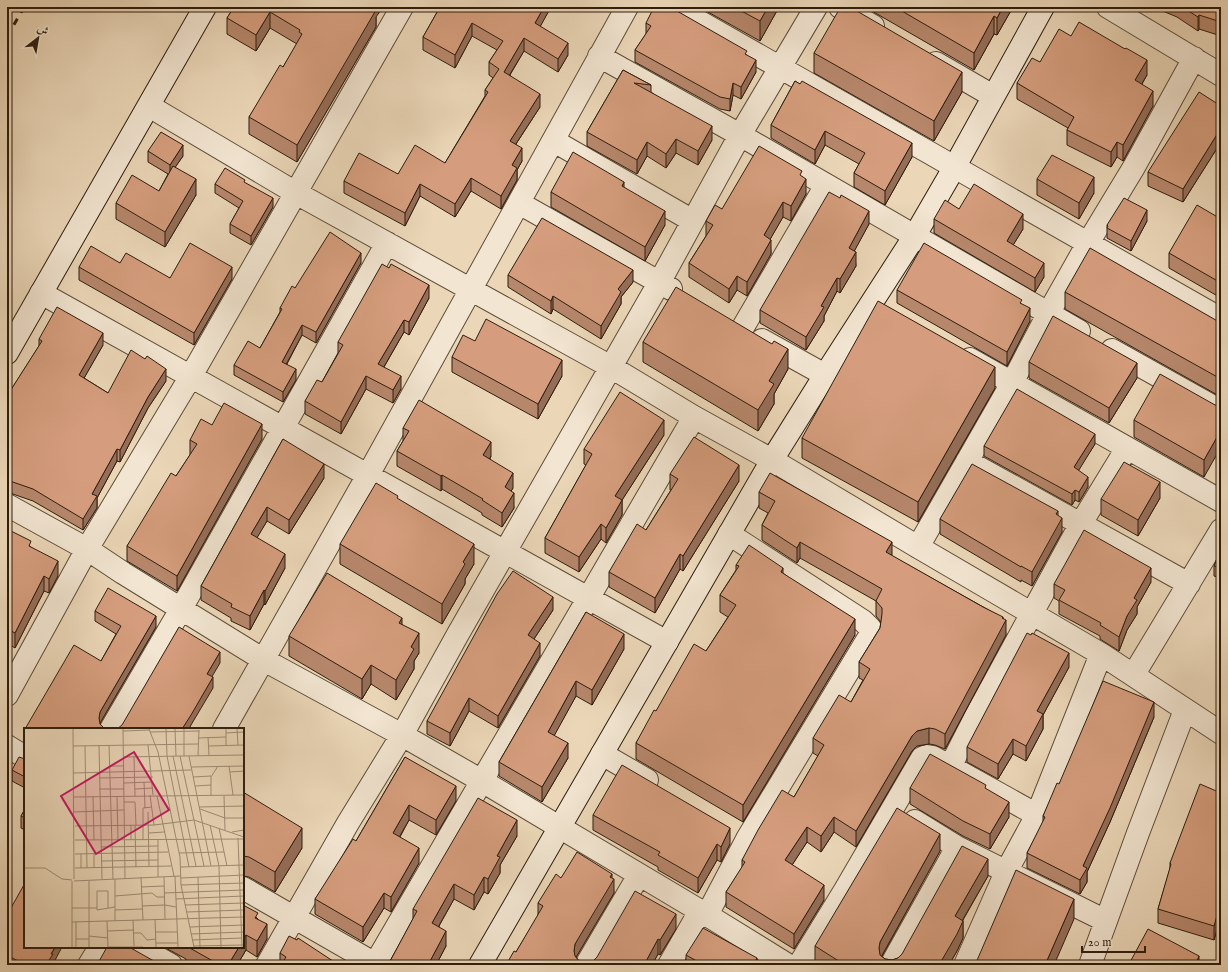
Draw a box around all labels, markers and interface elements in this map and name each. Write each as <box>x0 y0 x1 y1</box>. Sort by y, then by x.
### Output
north arrow <box>18 18 58 58</box>
text: ش <box>34 21 51 39</box>
inset map <box>24 728 244 948</box>
scale bar <box>1082 928 1145 954</box>
text: 20 m <box>1088 935 1111 950</box>

